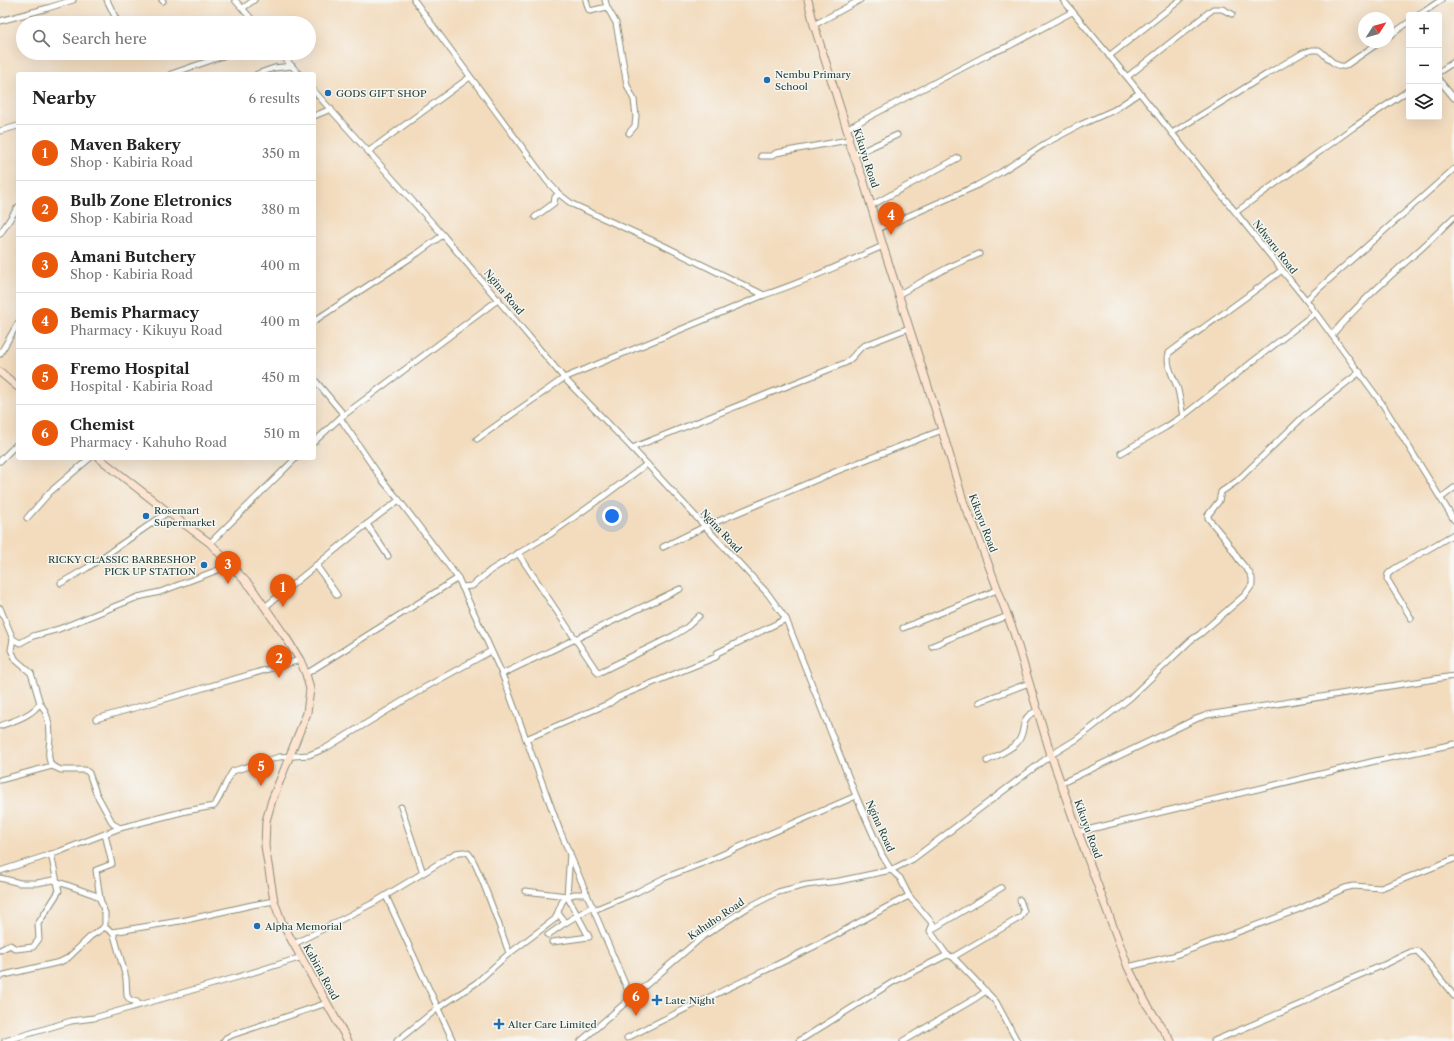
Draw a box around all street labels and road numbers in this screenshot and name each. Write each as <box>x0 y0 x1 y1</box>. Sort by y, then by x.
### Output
street label: Kikuyu Road <box>850 127 882 189</box>
street label: Ndwaru Road <box>1250 217 1300 277</box>
street label: Ngina Road <box>481 267 527 317</box>
street label: Kikuyu Road <box>966 492 1000 554</box>
street label: Ngina Road <box>697 506 745 556</box>
street label: Ngina Road <box>863 798 897 854</box>
street label: Kikuyu Road <box>1071 798 1105 860</box>
street label: Kahuho Road <box>685 895 747 943</box>
street label: Kabiria Road <box>300 942 342 1002</box>

